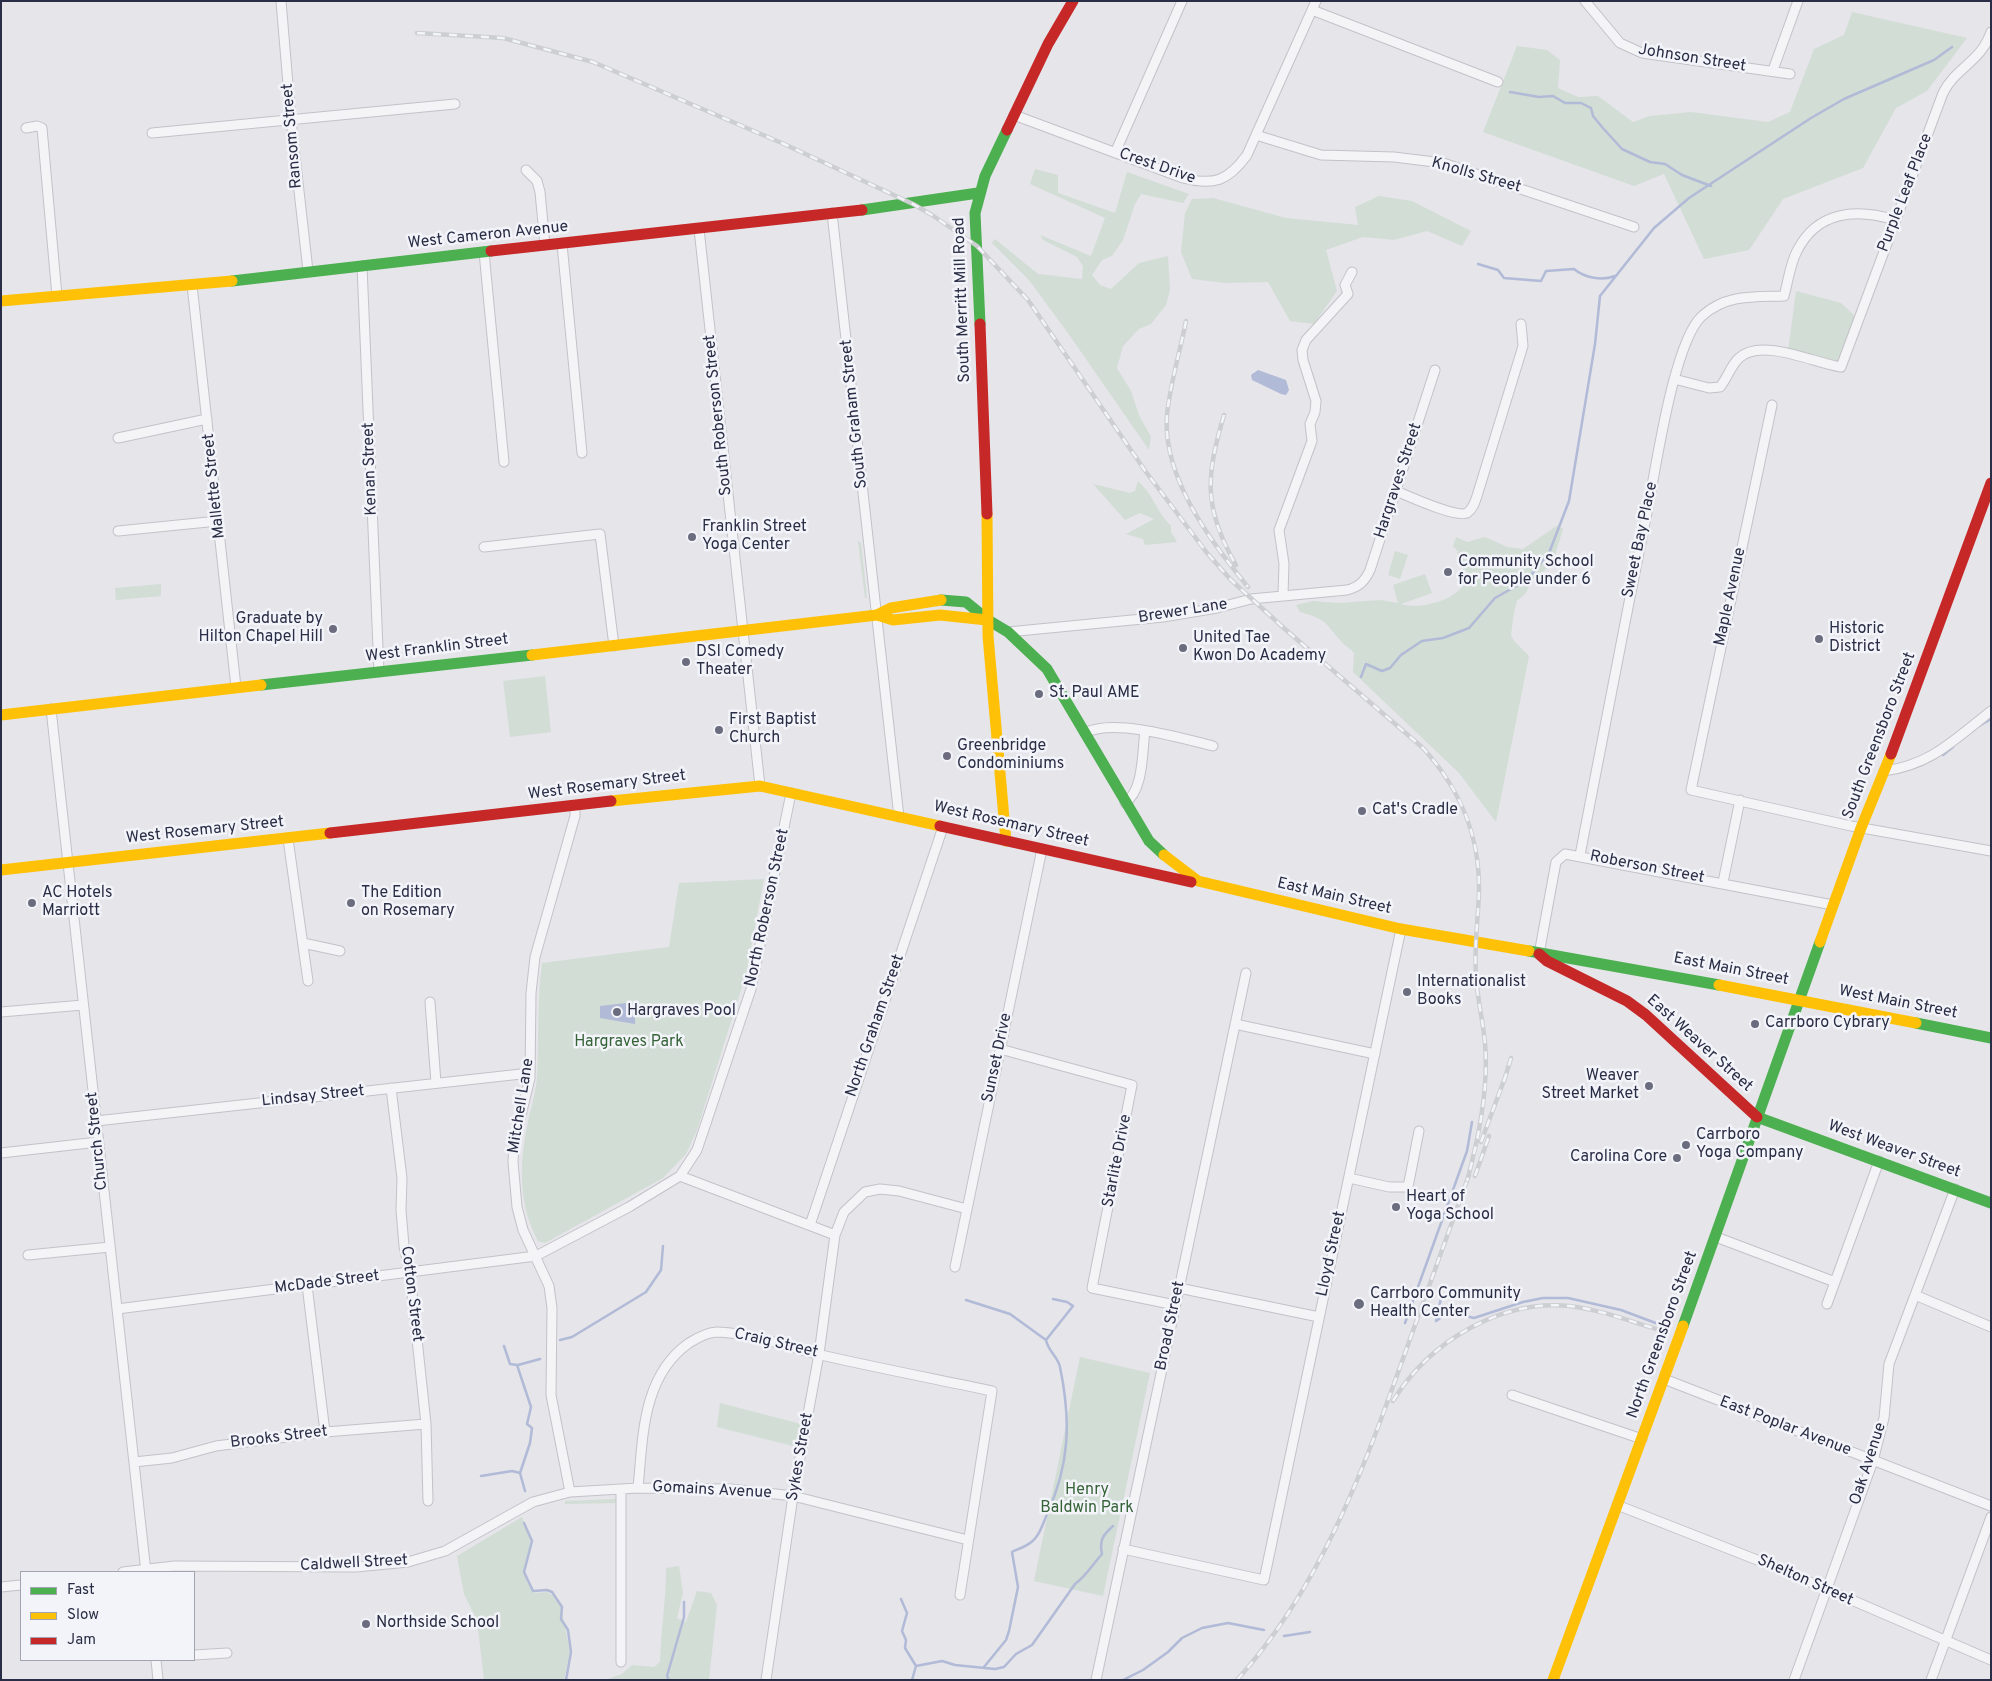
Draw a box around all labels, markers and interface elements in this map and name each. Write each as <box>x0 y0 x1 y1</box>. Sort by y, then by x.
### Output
street label: Johnson Street <box>1637 41 1747 77</box>
street label: Ransom Street <box>279 83 307 189</box>
street label: Purple Leaf Place <box>1875 131 1937 255</box>
street label: Crest Drive <box>1116 145 1198 189</box>
street label: Knolls Street <box>1429 154 1523 198</box>
street label: South Merritt Mill Road <box>951 217 975 383</box>
street label: West Cameron Avenue <box>407 218 569 254</box>
street label: South Roberson Street <box>701 333 737 497</box>
street label: South Graham Street <box>838 338 872 490</box>
street label: Hargraves Street <box>1371 421 1427 541</box>
street label: Kenan Street <box>360 422 382 516</box>
street label: Mallette Street <box>200 432 230 540</box>
street label: Sweet Bay Place <box>1619 480 1663 600</box>
place label: Franklin Street Yoga Center <box>702 518 807 556</box>
marker: Franklin Street Yoga Center <box>686 531 698 543</box>
street label: Maple Avenue <box>1711 546 1751 648</box>
place label: Community School for People under 6 <box>1458 553 1594 591</box>
marker: Community School for People under 6 <box>1442 566 1454 578</box>
street label: Brewer Lane <box>1137 595 1229 629</box>
place label: Graduate by Hilton Chapel Hill <box>198 610 323 648</box>
place label: Historic District <box>1829 620 1885 658</box>
marker: Graduate by Hilton Chapel Hill <box>327 623 339 635</box>
place label: United Tae Kwon Do Academy <box>1193 629 1326 667</box>
street label: West Franklin Street <box>365 631 509 667</box>
marker: Historic District <box>1813 633 1825 645</box>
marker: United Tae Kwon Do Academy <box>1177 642 1189 654</box>
place label: DSI Comedy Theater <box>696 643 784 681</box>
street label: South Greensboro Street <box>1839 650 1921 822</box>
marker: DSI Comedy Theater <box>680 656 692 668</box>
place label: St. Paul AME <box>1049 684 1140 704</box>
marker: St. Paul AME <box>1033 688 1045 700</box>
place label: First Baptist Church <box>729 711 817 749</box>
marker: First Baptist Church <box>713 724 725 736</box>
place label: Greenbridge Condominiums <box>957 737 1064 775</box>
marker: Greenbridge Condominiums <box>941 750 953 762</box>
street label: West Rosemary Street <box>527 767 687 805</box>
street label: West Rosemary Street <box>932 798 1090 852</box>
place label: Cat's Cradle <box>1372 801 1458 821</box>
marker: Cat's Cradle <box>1356 805 1368 817</box>
street label: West Rosemary Street <box>125 813 285 849</box>
street label: North Roberson Street <box>742 827 794 989</box>
street label: Roberson Street <box>1588 847 1706 889</box>
street label: East Main Street <box>1275 875 1393 919</box>
place label: AC Hotels Marriott <box>42 884 112 922</box>
place label: The Edition on Rosemary <box>361 884 455 922</box>
marker: AC Hotels Marriott <box>26 897 38 909</box>
marker: The Edition on Rosemary <box>345 897 357 909</box>
street label: East Main Street <box>1672 949 1790 991</box>
street label: North Graham Street <box>843 952 909 1100</box>
place label: Internationalist Books <box>1417 973 1526 1011</box>
street label: West Main Street <box>1837 982 1959 1024</box>
marker: Internationalist Books <box>1401 986 1413 998</box>
street label: East Weaver Street <box>1642 991 1756 1097</box>
place label: Hargraves Pool <box>627 1002 736 1022</box>
marker: Hargraves Pool <box>611 1006 623 1018</box>
street label: Sunset Drive <box>979 1011 1017 1105</box>
place label: Carrboro Cybrary <box>1765 1014 1890 1034</box>
marker: Carrboro Cybrary <box>1749 1018 1761 1030</box>
park label: Hargraves Park <box>574 1033 684 1053</box>
street label: Mitchell Lane <box>505 1057 539 1155</box>
place label: Weaver Street Market <box>1542 1067 1639 1105</box>
marker: Weaver Street Market <box>1643 1080 1655 1092</box>
street label: Lindsay Street <box>261 1082 365 1112</box>
street label: Church Street <box>83 1091 113 1191</box>
street label: Starlite Drive <box>1100 1113 1136 1209</box>
street label: West Weaver Street <box>1825 1117 1963 1183</box>
place label: Carrboro Yoga Company <box>1696 1126 1804 1164</box>
marker: Carrboro Yoga Company <box>1680 1139 1692 1151</box>
place label: Carolina Core <box>1570 1148 1667 1168</box>
marker: Carolina Core <box>1671 1152 1683 1164</box>
place label: Heart of Yoga School <box>1406 1188 1494 1226</box>
marker: Heart of Yoga School <box>1390 1201 1402 1213</box>
street label: Lloyd Street <box>1314 1209 1350 1299</box>
street label: Cotton Street <box>396 1245 426 1343</box>
street label: North Greensboro Street <box>1624 1249 1702 1421</box>
street label: McDade Street <box>273 1267 381 1299</box>
street label: Broad Street <box>1152 1280 1190 1372</box>
place label: Carrboro Community Health Center <box>1370 1285 1521 1323</box>
marker: Carrboro Community Health Center <box>1352 1297 1366 1311</box>
street label: Craig Street <box>732 1325 820 1363</box>
street label: East Poplar Avenue <box>1717 1393 1853 1461</box>
street label: Sykes Street <box>784 1411 818 1503</box>
street label: Oak Avenue <box>1847 1420 1891 1508</box>
street label: Brooks Street <box>229 1423 329 1453</box>
street label: Gomains Avenue <box>652 1478 772 1504</box>
park label: Henry Baldwin Park <box>1040 1481 1134 1519</box>
street label: Shelton Street <box>1754 1551 1856 1611</box>
street label: Caldwell Street <box>300 1552 408 1576</box>
legend <box>20 1571 195 1661</box>
text: Fast <box>67 1581 95 1600</box>
text: Slow <box>67 1606 99 1625</box>
place label: Northside School <box>376 1614 499 1634</box>
marker: Northside School <box>360 1618 372 1630</box>
text: Jam <box>67 1631 96 1650</box>

